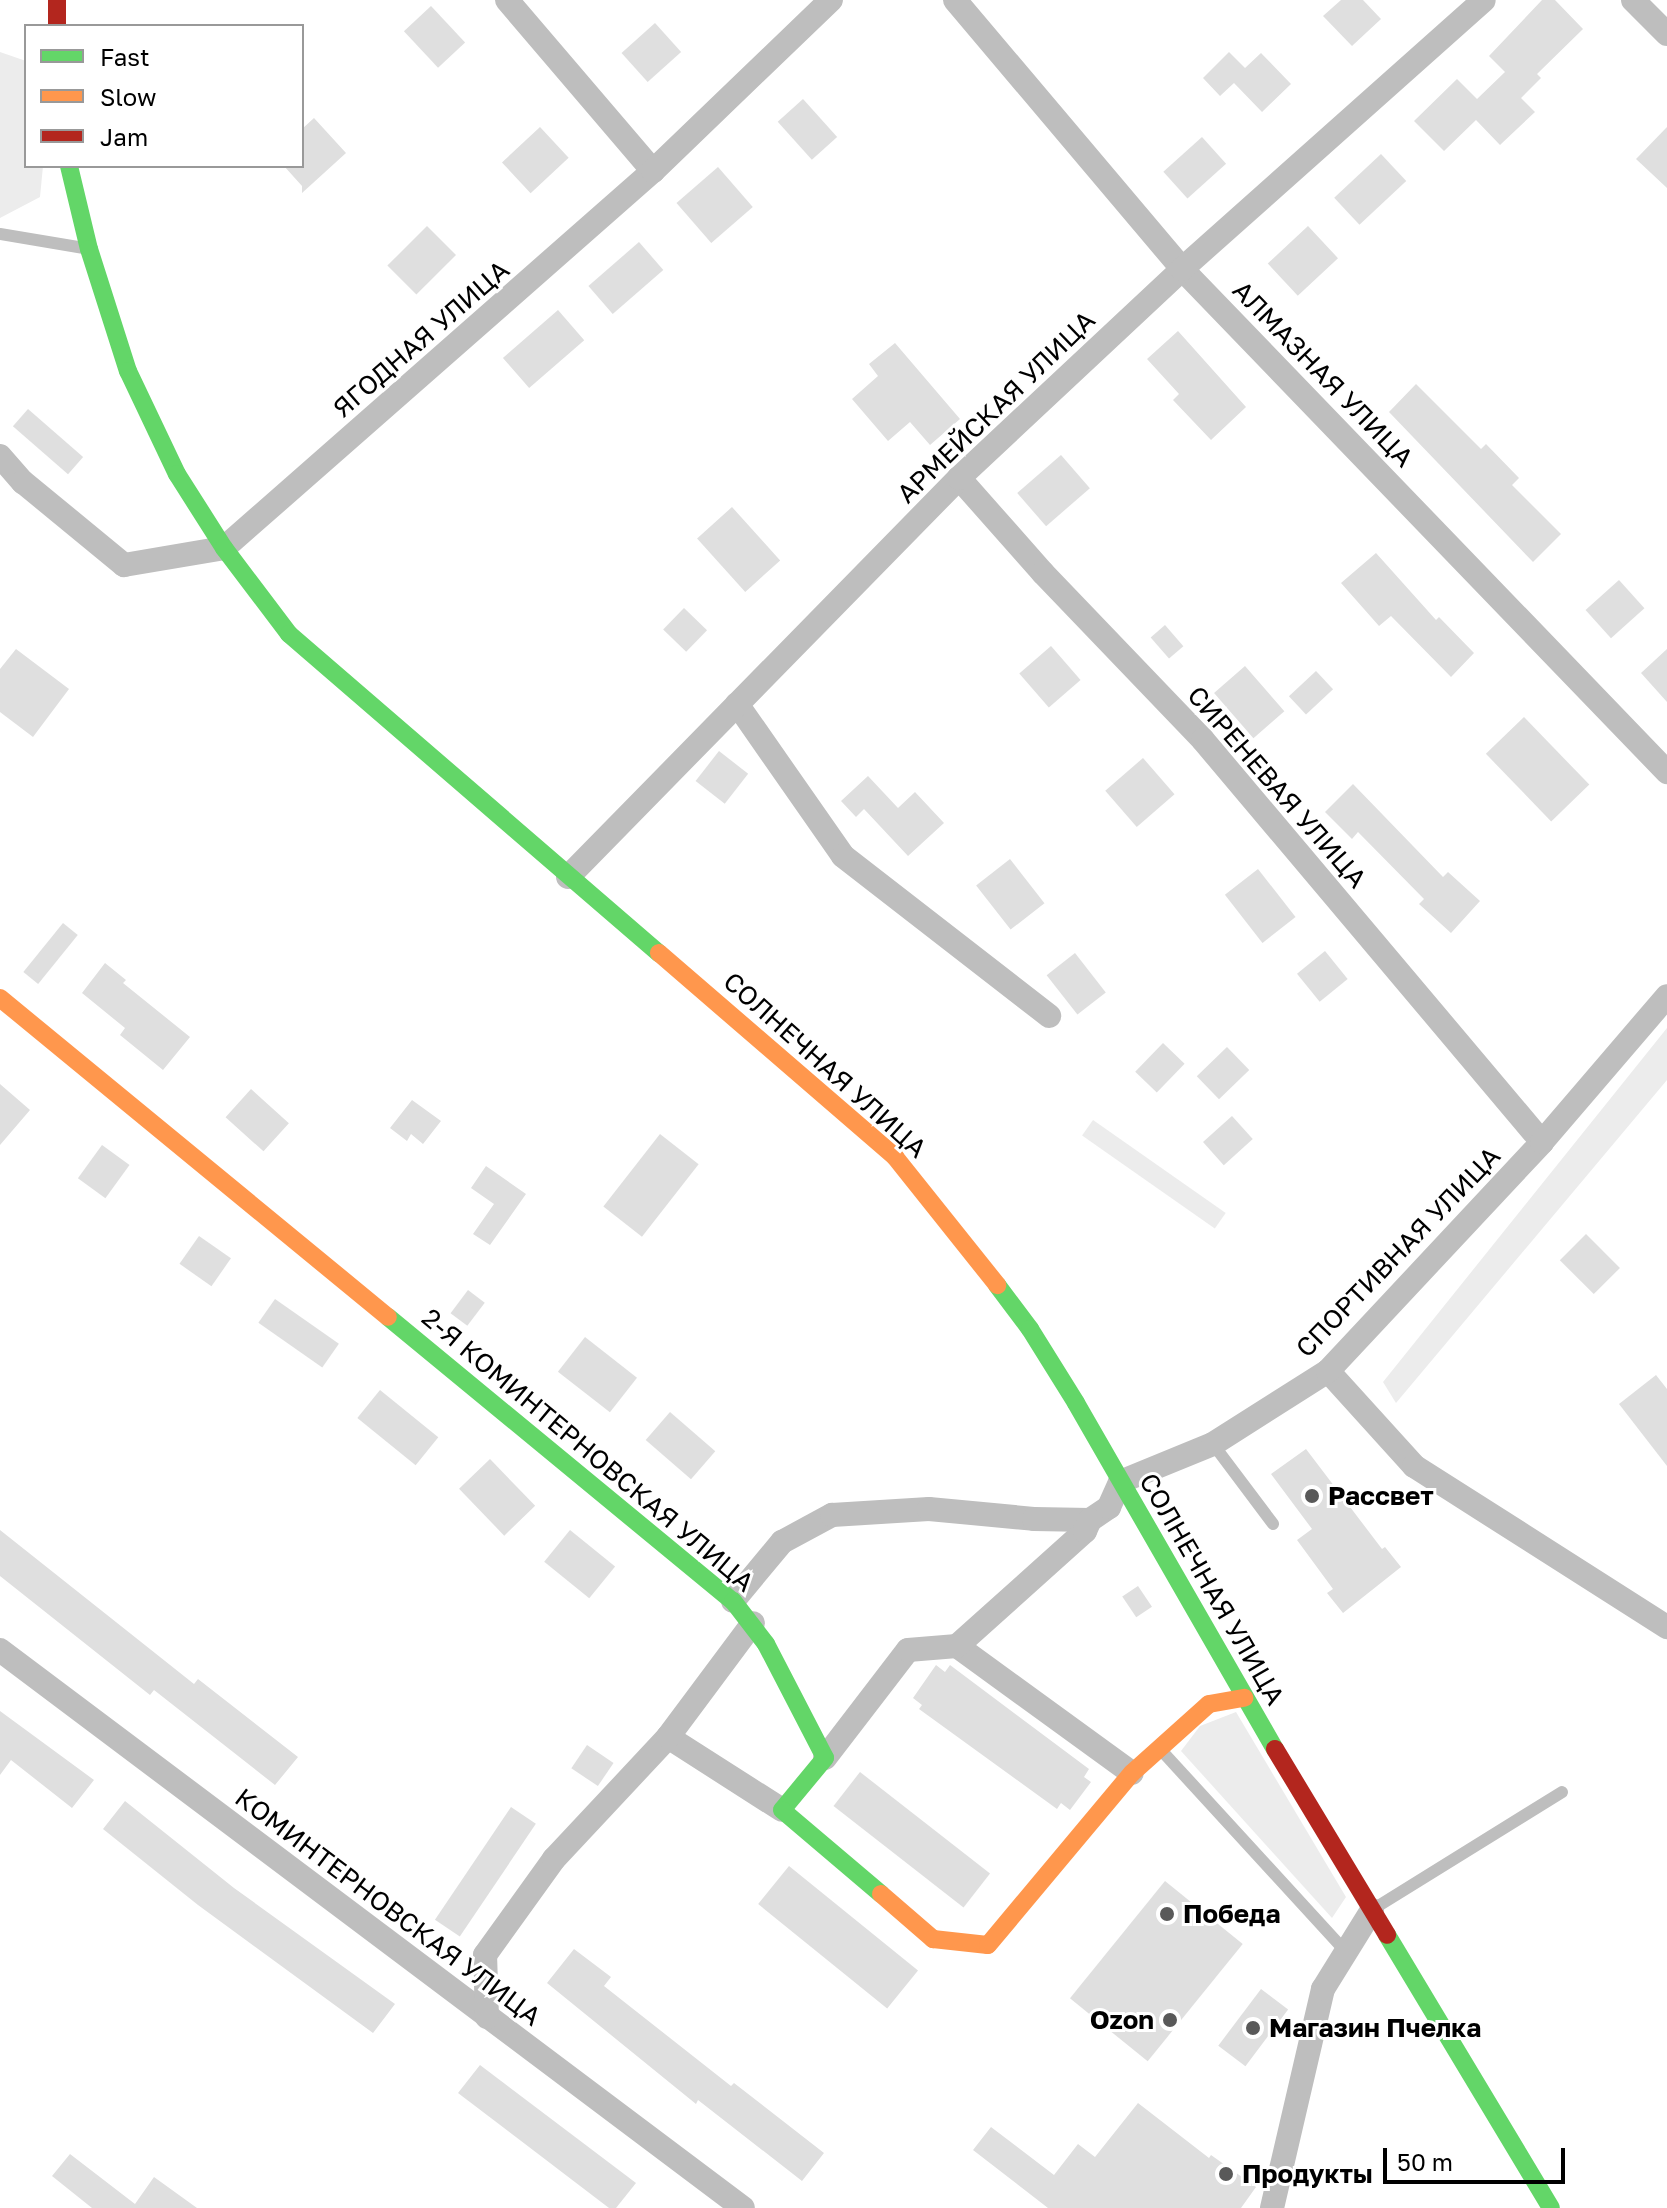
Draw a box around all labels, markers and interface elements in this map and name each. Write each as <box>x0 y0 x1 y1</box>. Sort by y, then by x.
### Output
legend <box>24 24 304 168</box>
text: Fast <box>100 42 150 71</box>
text: Slow <box>100 82 156 111</box>
text: Jam <box>100 122 148 151</box>
street label: ЯГОДНАЯ УЛИЦА <box>327 254 515 424</box>
street label: АЛМАЗНАЯ УЛИЦА <box>1226 275 1420 473</box>
street label: АРМЕЙСКАЯ УЛИЦА <box>891 304 1101 510</box>
street label: СИРЕНЕВАЯ УЛИЦА <box>1181 680 1373 894</box>
street label: СОЛНЕЧНАЯ УЛИЦА <box>717 966 933 1164</box>
street label: СПОРТИВНАЯ УЛИЦА <box>1289 1140 1507 1364</box>
street label: 2-Я КОМИНТЕРНОВСКАЯ УЛИЦА <box>416 1302 760 1598</box>
street label: СОЛНЕЧНАЯ УЛИЦА <box>1133 1468 1291 1710</box>
place label: Рассвет <box>1328 1480 1434 1512</box>
marker: Рассвет <box>1303 1487 1321 1505</box>
street label: КОМИНТЕРНОВСКАЯ УЛИЦА <box>229 1782 547 2032</box>
place label: Победа <box>1183 1898 1281 1930</box>
marker: Победа <box>1158 1905 1176 1923</box>
place label: Ozon <box>1090 2004 1154 2036</box>
marker: Ozon <box>1161 2011 1179 2029</box>
place label: Магазин Пчелка <box>1269 2012 1481 2044</box>
marker: Магазин Пчелка <box>1244 2019 1262 2037</box>
scale bar <box>1387 2132 1569 2182</box>
text: 50 m <box>1397 2147 1453 2176</box>
place label: Продукты <box>1242 2158 1373 2190</box>
marker: Продукты <box>1217 2165 1235 2183</box>

